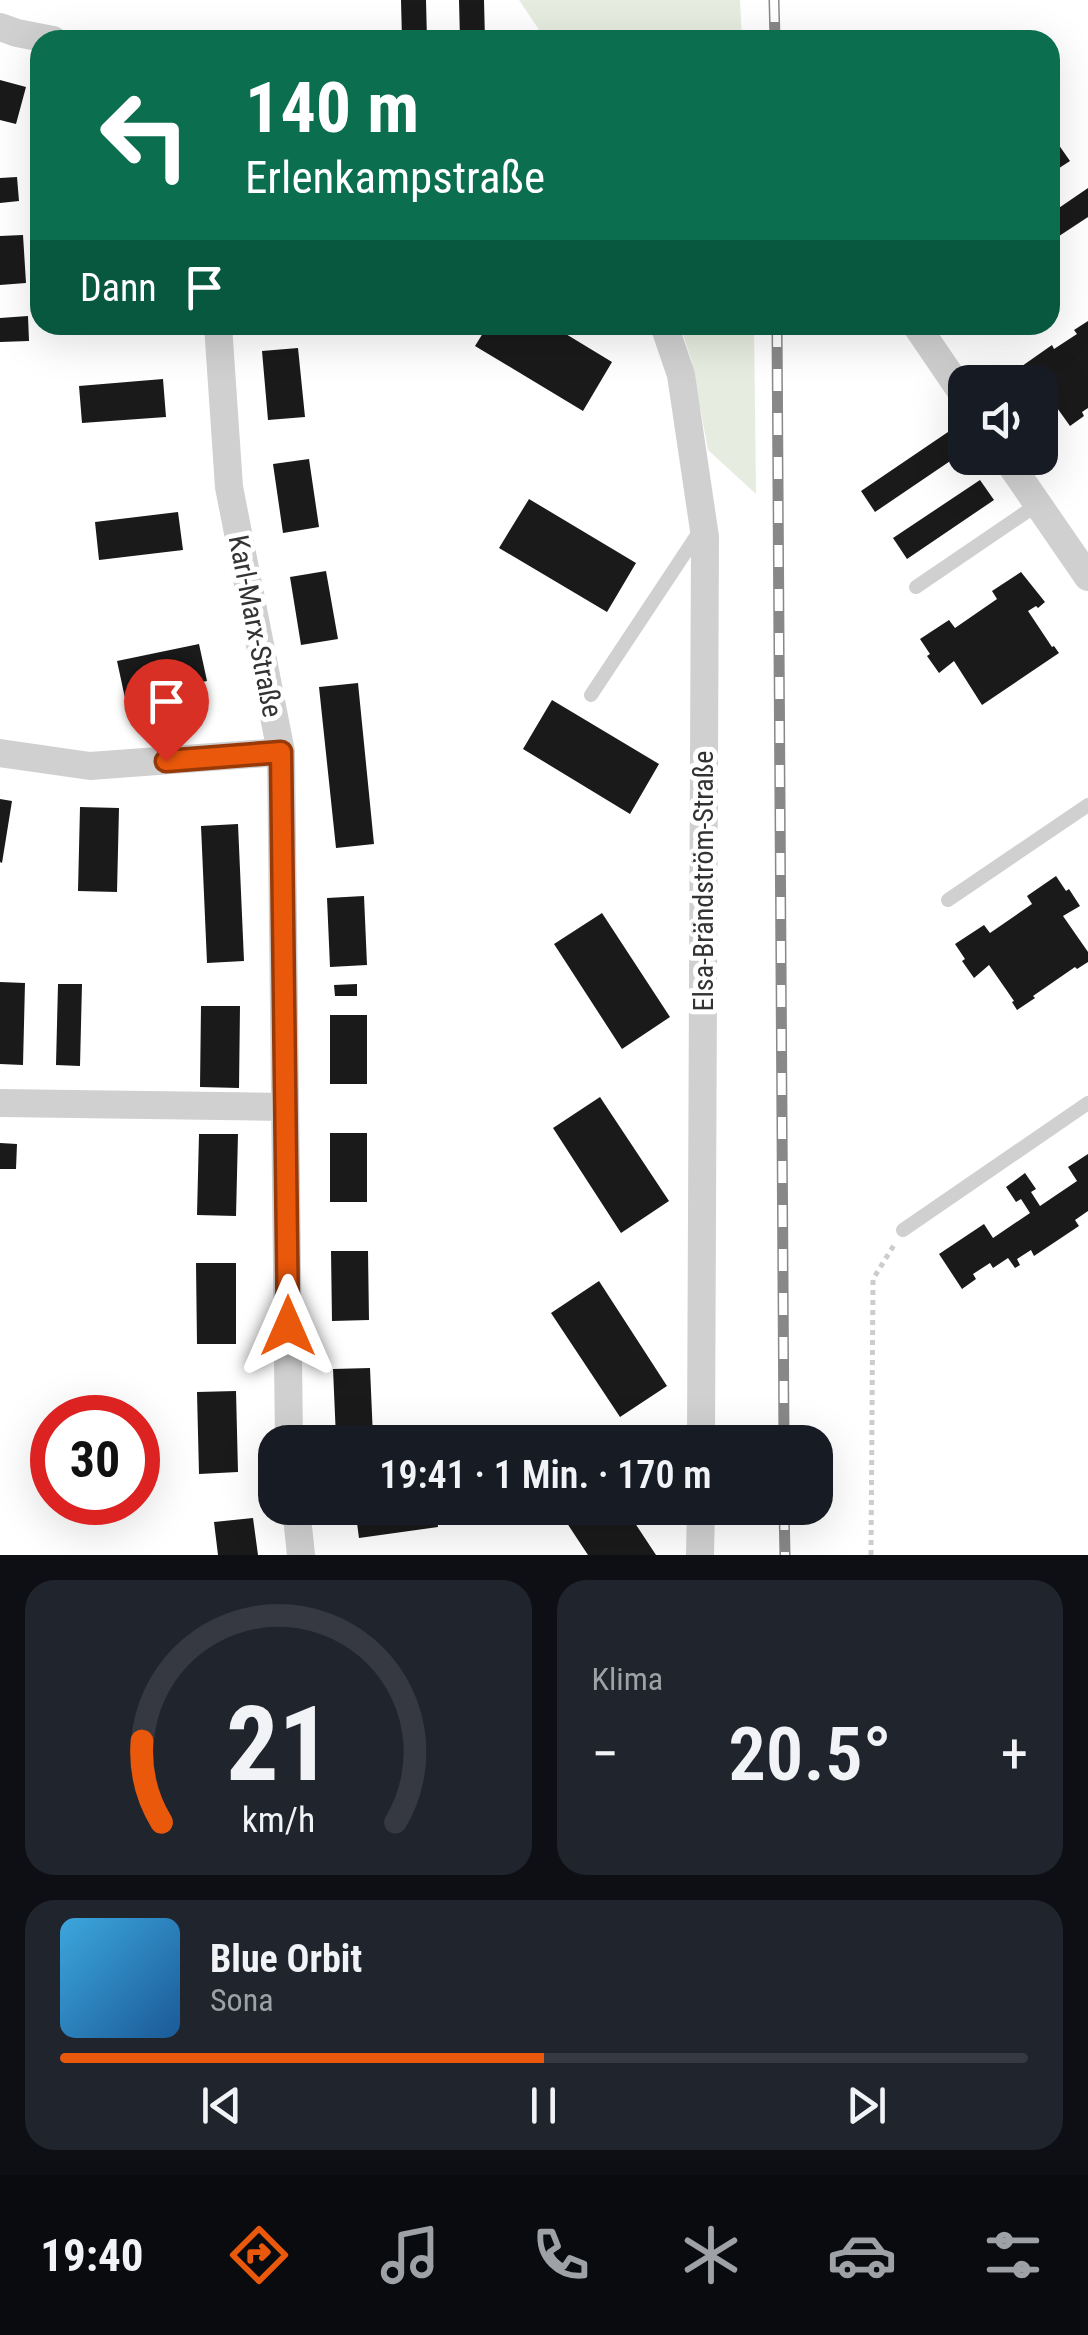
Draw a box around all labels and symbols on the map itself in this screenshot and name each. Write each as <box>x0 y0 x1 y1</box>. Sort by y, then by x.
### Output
street label: Karl-Marx-Straße <box>222 532 289 720</box>
pin <box>124 659 209 762</box>
street label: Elsa-Brändström-Straße <box>687 751 720 1011</box>
position arrow <box>236 1274 340 1378</box>
speed limit sign: 30 <box>30 1395 160 1525</box>

